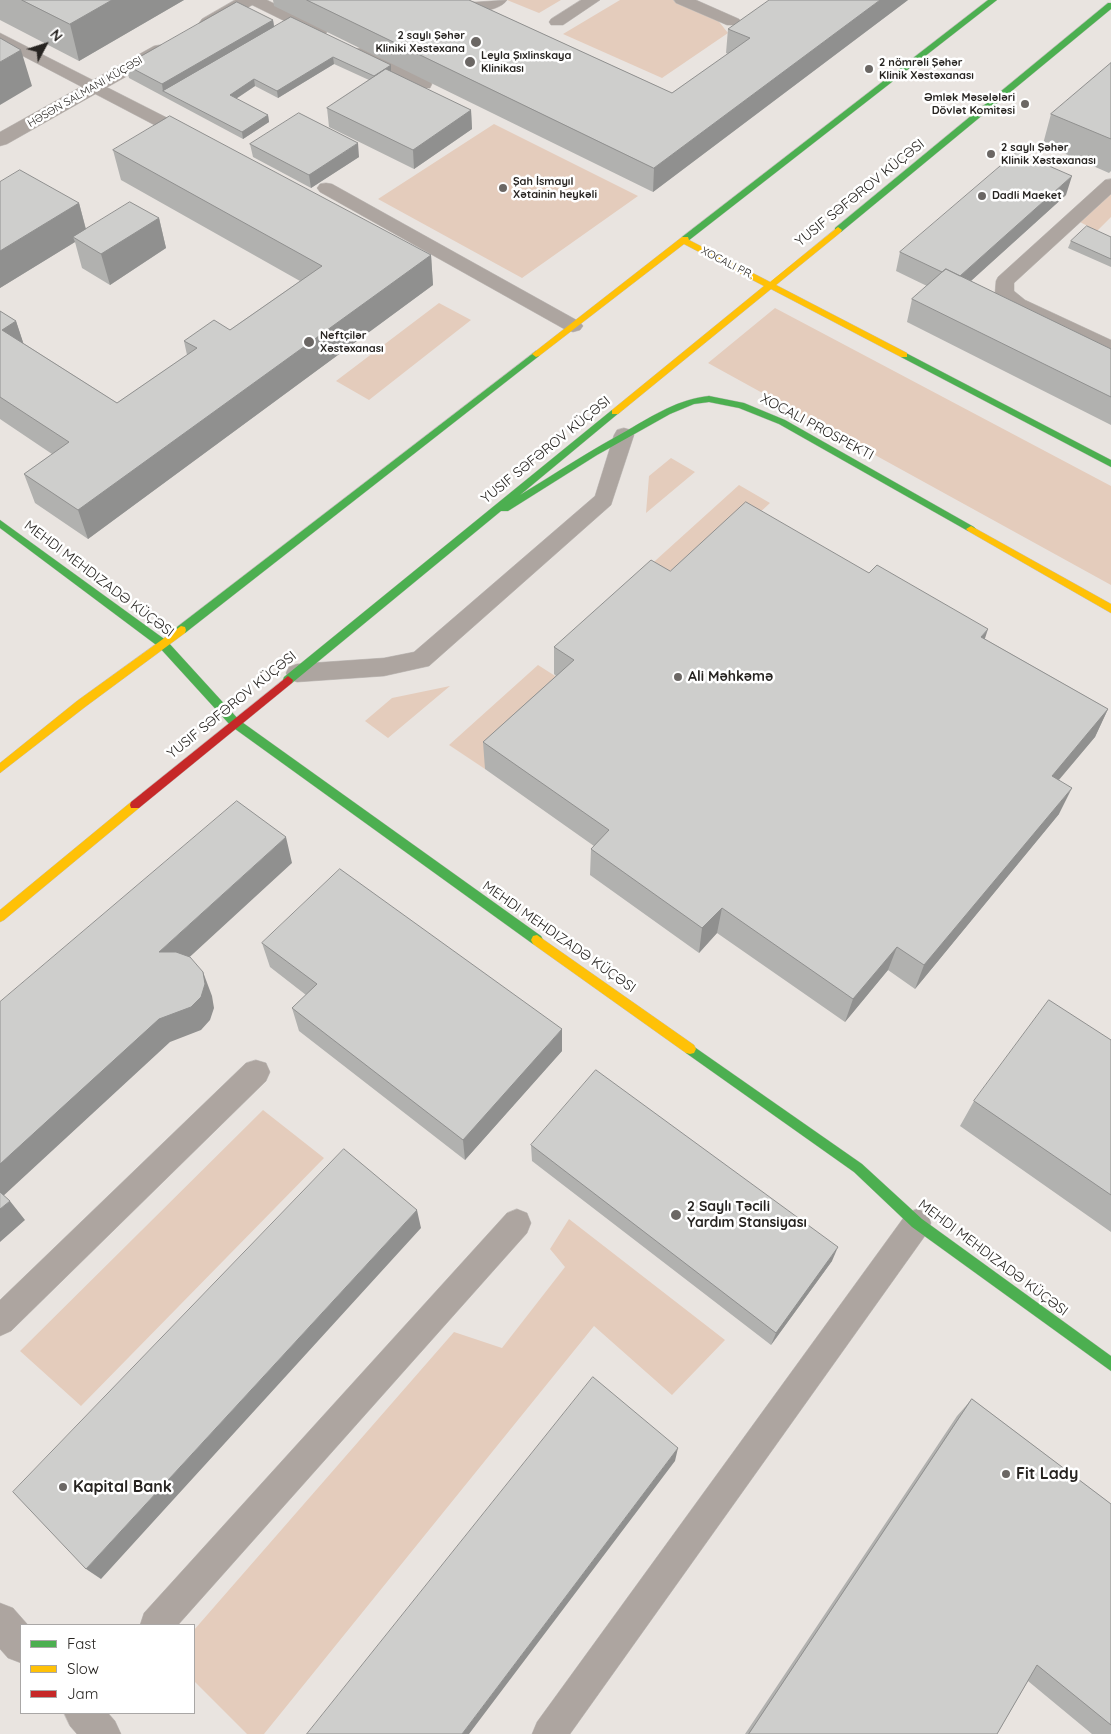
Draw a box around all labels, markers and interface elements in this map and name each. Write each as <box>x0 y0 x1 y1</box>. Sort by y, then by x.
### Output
north arrow <box>20 20 70 70</box>
text: N <box>46 26 67 45</box>
place label: 2 saylı Şəhər Kliniki Xəstəxana <box>375 29 465 55</box>
marker: 2 saylı Şəhər Kliniki Xəstəxana <box>469 35 483 49</box>
place label: Leyla Şıxlinskaya Klinikası <box>481 49 571 75</box>
street label: HƏSƏN SALMANI KÜÇƏSI <box>25 54 145 130</box>
marker: Leyla Şıxlinskaya Klinikası <box>463 55 477 69</box>
place label: 2 nömrəli Şəhər Klinik Xəstəxanası <box>879 56 974 82</box>
marker: 2 nömrəli Şəhər Klinik Xəstəxanası <box>863 63 875 75</box>
place label: Əmlək Məsələləri Dövlət Komitəsi <box>924 91 1015 117</box>
marker: Əmlək Məsələləri Dövlət Komitəsi <box>1019 98 1031 110</box>
street label: YUSIF SƏFƏROV KÜÇƏSI <box>792 136 928 250</box>
place label: 2 saylı Şəhər Klinik Xəstəxanası <box>1001 141 1096 167</box>
marker: 2 saylı Şəhər Klinik Xəstəxanası <box>985 148 997 160</box>
place label: Şah İsmayıl Xətainin heykəli <box>513 175 597 201</box>
marker: Şah İsmayıl Xətainin heykəli <box>497 182 509 194</box>
place label: Dadli Maeket <box>992 189 1062 203</box>
marker: Dadli Maeket <box>976 190 988 202</box>
street label: XOCALI PR. <box>699 244 755 282</box>
place label: Neftçilər Xəstəxanası <box>320 329 384 355</box>
marker: Neftçilər Xəstəxanası <box>302 335 316 349</box>
street label: XOCALI PROSPEKTI <box>758 390 876 464</box>
street label: YUSIF SƏFƏROV KÜÇƏSI <box>478 393 614 507</box>
street label: MEHDI MEHDIZADƏ KÜÇƏSI <box>21 517 177 641</box>
street label: YUSIF SƏFƏROV KÜÇƏSI <box>164 648 300 762</box>
place label: Ali Məhkəmə <box>688 669 773 685</box>
marker: Ali Məhkəmə <box>672 671 684 683</box>
street label: MEHDI MEHDIZADƏ KÜÇƏSI <box>479 878 639 996</box>
street label: MEHDI MEHDIZADƏ KÜÇƏSI <box>915 1196 1071 1320</box>
place label: 2 Saylı Təcili Yardım Stansiyası <box>687 1199 807 1232</box>
marker: 2 Saylı Təcili Yardım Stansiyası <box>669 1208 683 1222</box>
place label: Fit Lady <box>1016 1464 1078 1484</box>
marker: Fit Lady <box>1000 1468 1012 1480</box>
place label: Kapital Bank <box>73 1477 172 1497</box>
marker: Kapital Bank <box>57 1481 69 1493</box>
legend <box>20 1624 195 1714</box>
text: Fast <box>67 1634 96 1653</box>
text: Slow <box>67 1659 99 1678</box>
text: Jam <box>67 1684 98 1703</box>

